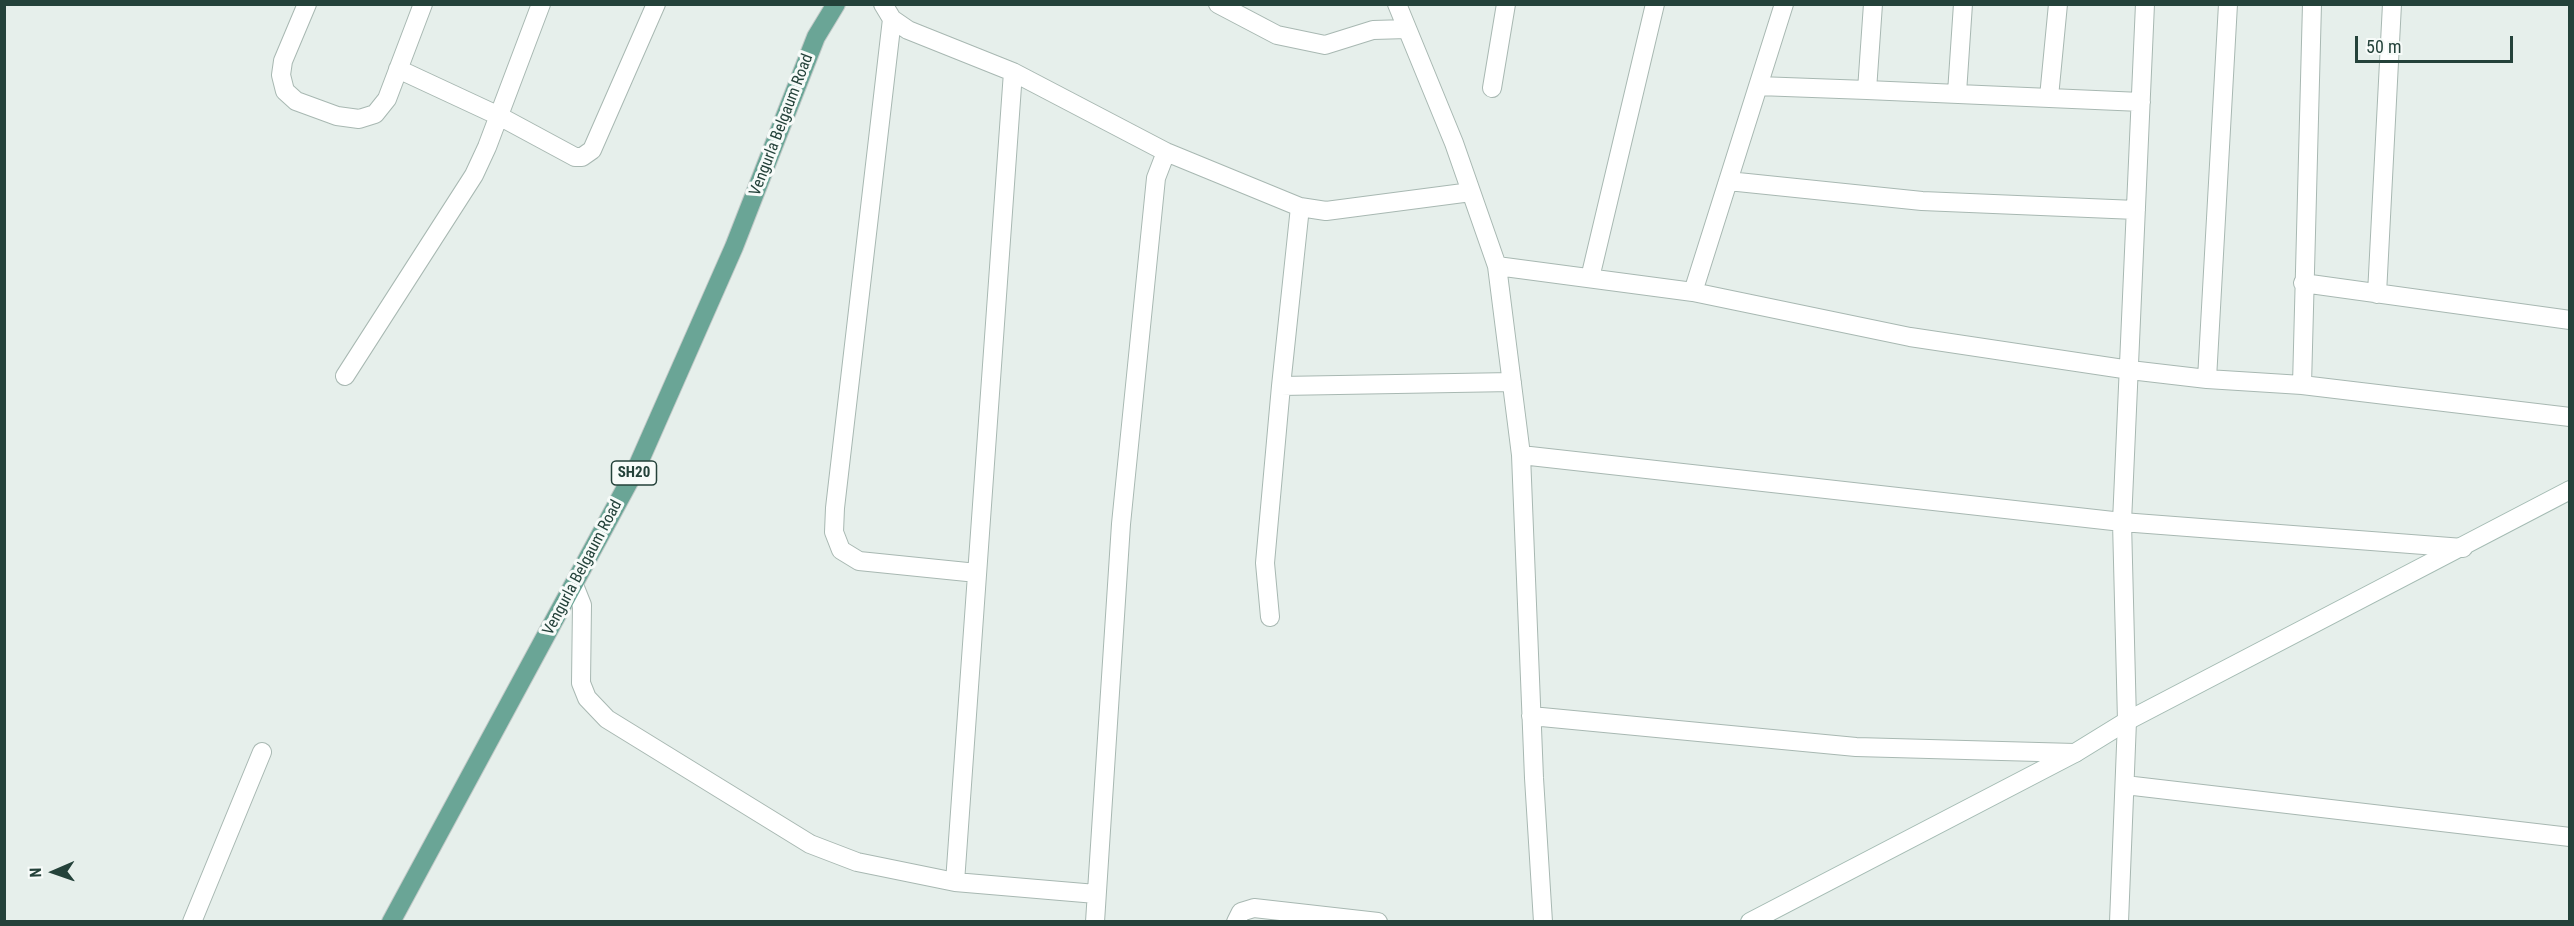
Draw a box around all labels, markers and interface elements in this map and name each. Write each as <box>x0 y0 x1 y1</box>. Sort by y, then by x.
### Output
scale bar <box>2358 24 2516 62</box>
text: 50 m <box>2366 36 2401 57</box>
street label: Vengurla Belgaum Road <box>746 51 818 199</box>
road number: SH20 <box>612 461 656 485</box>
street label: Vengurla Belgaum Road <box>539 497 627 639</box>
north arrow <box>24 842 84 902</box>
text: N <box>26 867 45 878</box>

